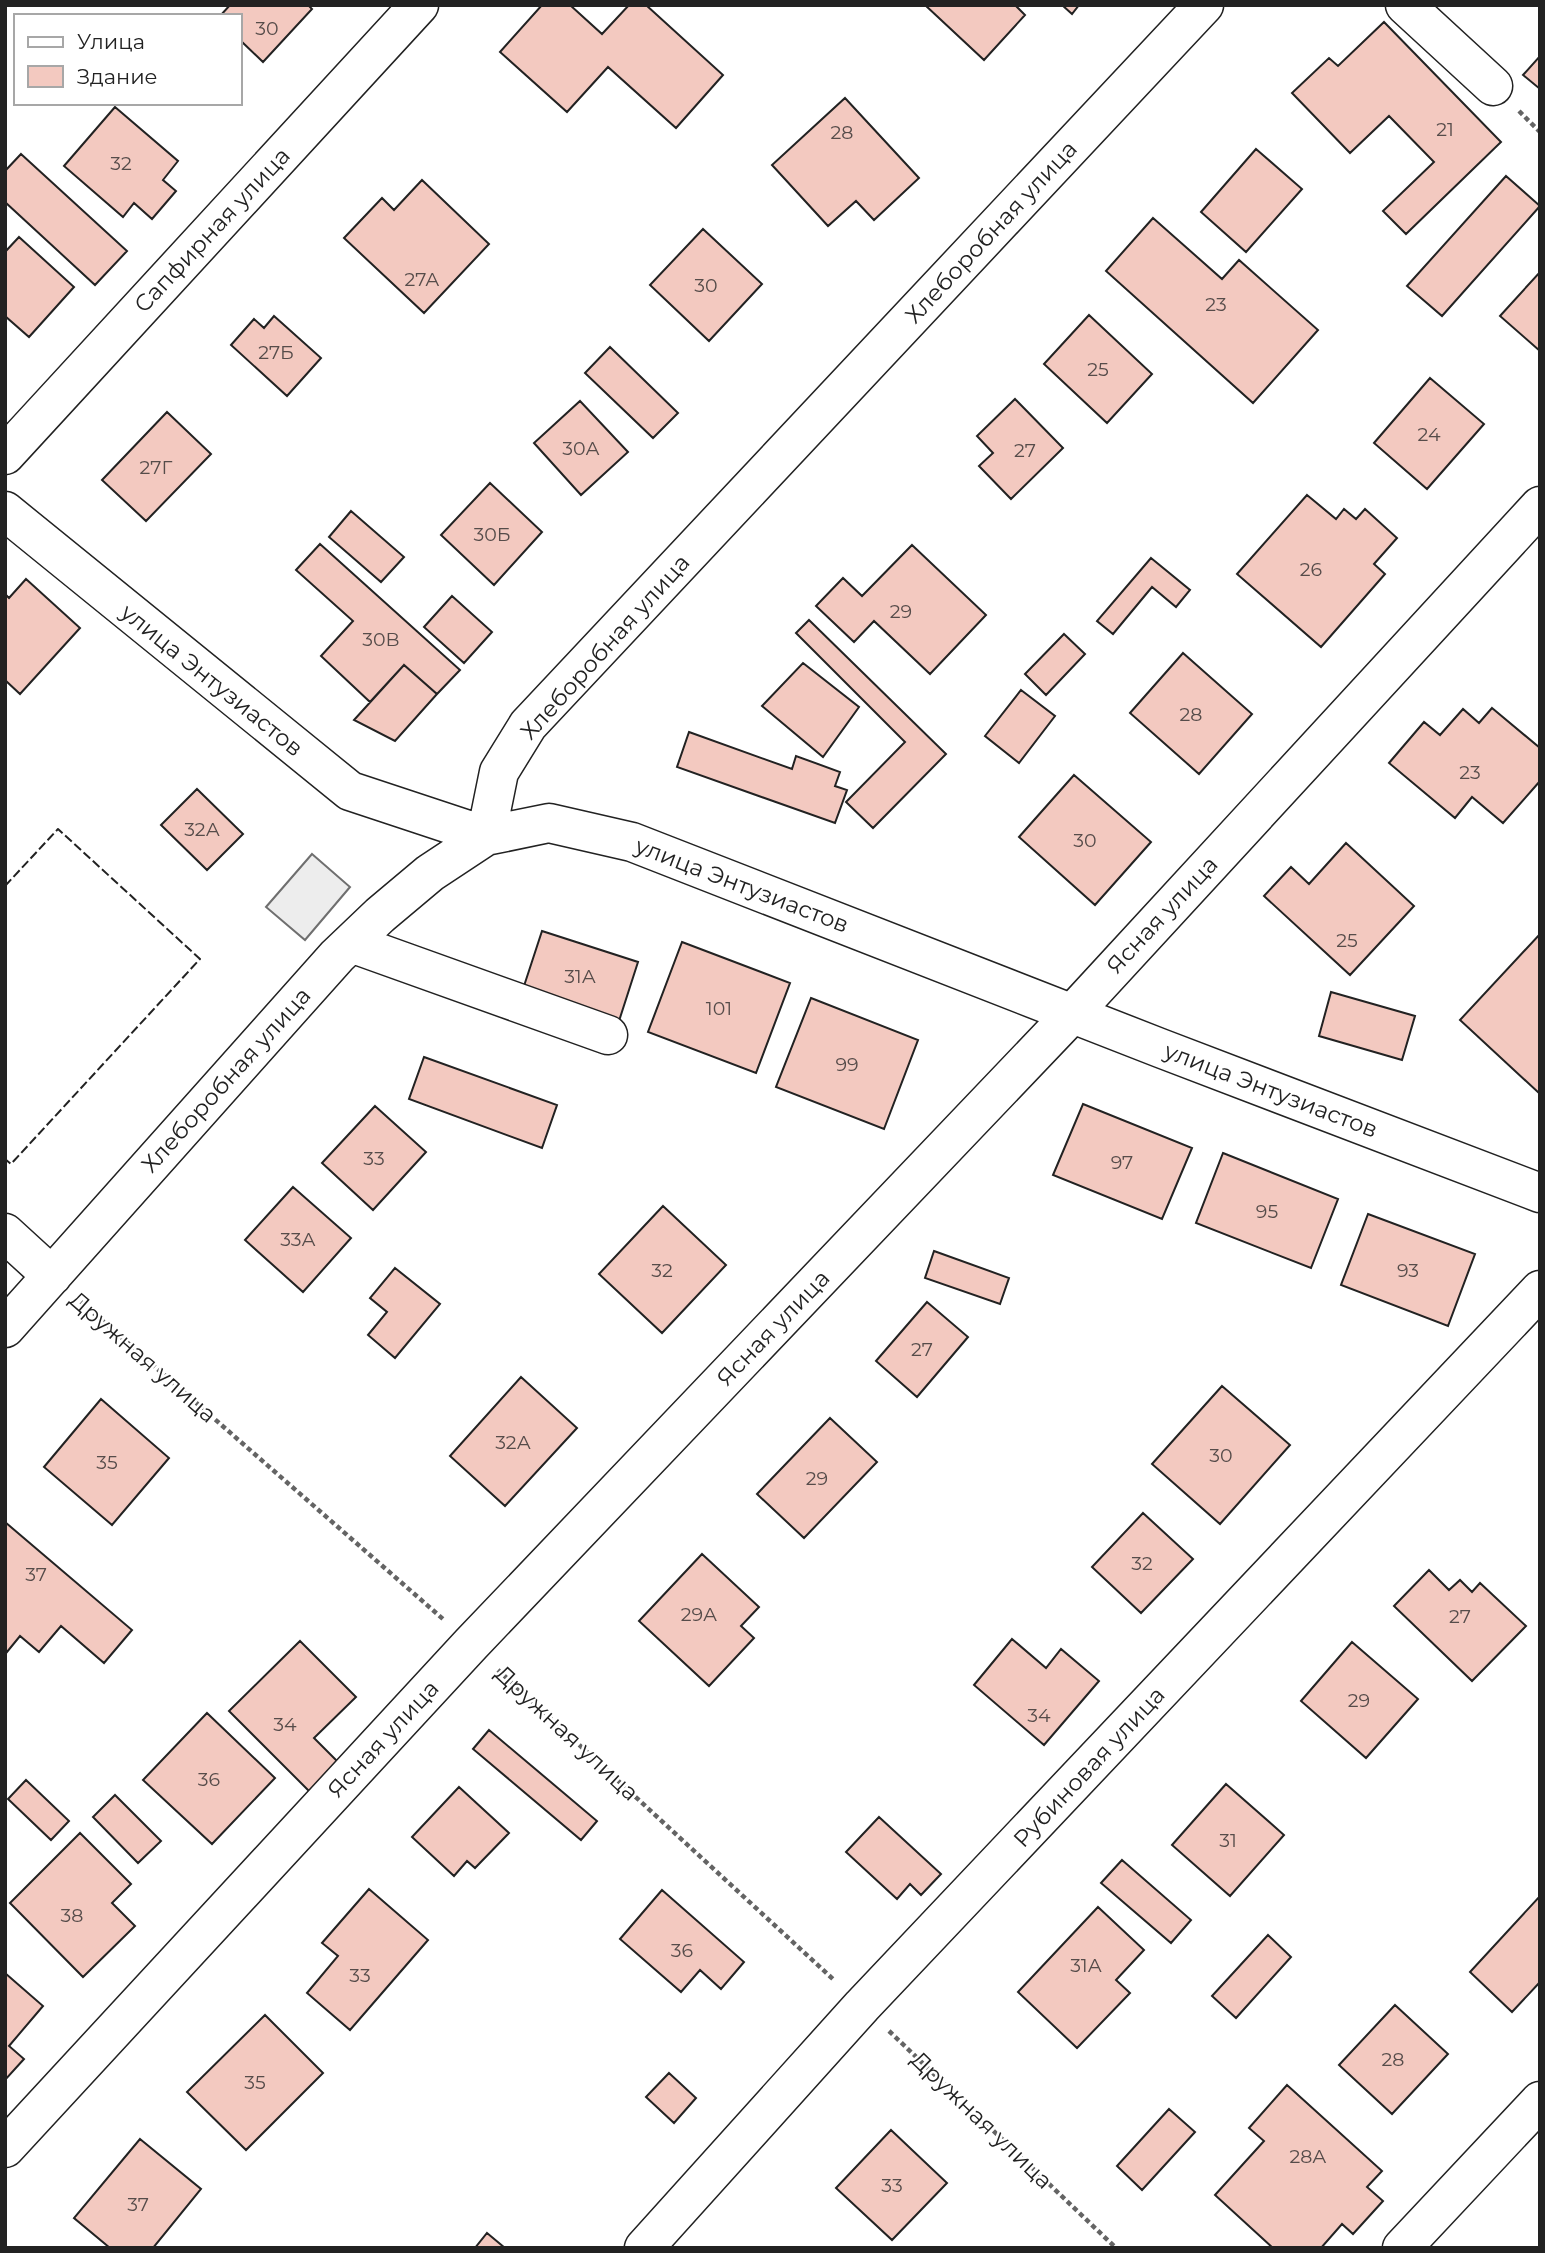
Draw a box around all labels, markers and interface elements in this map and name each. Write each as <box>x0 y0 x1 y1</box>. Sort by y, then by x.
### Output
legend <box>14 14 242 105</box>
house number: 30 <box>255 17 279 40</box>
text: Улица <box>77 29 145 54</box>
text: Здание <box>77 64 158 89</box>
house number: 21 <box>1436 118 1454 141</box>
house number: 28 <box>831 121 853 144</box>
street label: Хлеборобная улица <box>899 135 1083 329</box>
street label: Сапфирная улица <box>128 142 296 318</box>
house number: 32 <box>110 152 132 175</box>
house number: 27А <box>405 268 439 291</box>
house number: 30 <box>694 274 718 297</box>
house number: 23 <box>1205 293 1227 316</box>
house number: 27Б <box>258 341 294 364</box>
house number: 25 <box>1087 358 1109 381</box>
house number: 24 <box>1418 423 1441 446</box>
house number: 30А <box>562 437 600 460</box>
house number: 27 <box>1014 439 1036 462</box>
house number: 27Г <box>140 456 173 479</box>
house number: 30Б <box>473 523 511 546</box>
street label: Хлеборобная улица <box>514 549 696 745</box>
house number: 26 <box>1300 558 1322 581</box>
street label: улица Энтузиастов <box>114 597 309 762</box>
house number: 29 <box>890 600 912 623</box>
house number: 30В <box>362 628 400 651</box>
house number: 28 <box>1180 703 1202 726</box>
house number: 23 <box>1459 761 1481 784</box>
house number: 32А <box>184 818 220 841</box>
house number: 30 <box>1073 829 1097 852</box>
street label: улица Энтузиастов <box>630 831 853 939</box>
street label: Ясная улица <box>1100 850 1224 980</box>
house number: 25 <box>1336 929 1358 952</box>
house number: 31А <box>564 965 596 988</box>
street label: Хлеборобная улица <box>135 982 317 1178</box>
house number: 101 <box>706 997 732 1020</box>
street label: улица Энтузиастов <box>1159 1036 1382 1144</box>
house number: 99 <box>835 1053 859 1076</box>
house number: 33 <box>363 1147 385 1170</box>
house number: 97 <box>1111 1151 1133 1174</box>
house number: 95 <box>1256 1200 1278 1223</box>
house number: 33А <box>280 1228 316 1251</box>
house number: 32 <box>651 1259 673 1282</box>
house number: 93 <box>1397 1259 1419 1282</box>
street label: Ясная улица <box>711 1264 835 1392</box>
street label: Дружная улица <box>64 1285 222 1429</box>
house number: 27 <box>911 1338 933 1361</box>
house number: 32А <box>495 1431 531 1454</box>
house number: 30 <box>1209 1444 1233 1467</box>
house number: 35 <box>96 1451 118 1474</box>
house number: 29 <box>806 1467 828 1490</box>
house number: 32 <box>1131 1552 1153 1575</box>
house number: 37 <box>25 1563 47 1586</box>
house number: 29А <box>681 1603 717 1626</box>
house number: 27 <box>1449 1605 1471 1628</box>
street label: Дружная улица <box>490 1659 644 1807</box>
street label: Ясная улица <box>321 1674 445 1804</box>
street label: Рубиновая улица <box>1007 1681 1171 1853</box>
house number: 29 <box>1348 1689 1370 1712</box>
house number: 34 <box>1027 1704 1051 1727</box>
house number: 34 <box>273 1713 297 1736</box>
house number: 36 <box>198 1768 220 1791</box>
house number: 31 <box>1219 1829 1237 1852</box>
house number: 38 <box>61 1904 83 1927</box>
house number: 36 <box>671 1939 693 1962</box>
house number: 31А <box>1070 1954 1102 1977</box>
house number: 33 <box>349 1964 371 1987</box>
street label: Дружная улица <box>905 2045 1059 2195</box>
house number: 28 <box>1382 2048 1404 2071</box>
house number: 35 <box>244 2071 266 2094</box>
house number: 28А <box>1290 2145 1326 2168</box>
house number: 33 <box>881 2174 903 2197</box>
house number: 37 <box>127 2193 149 2216</box>

